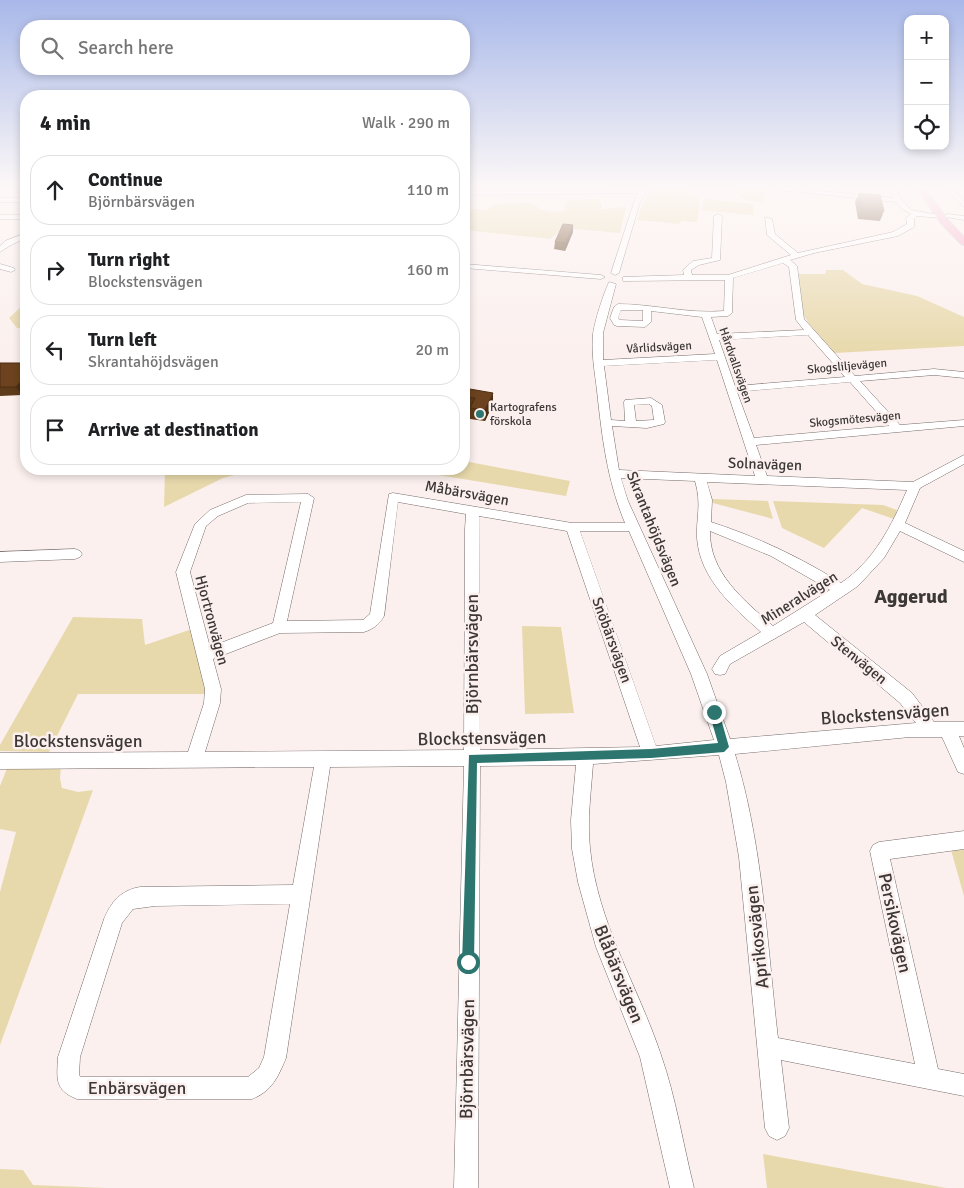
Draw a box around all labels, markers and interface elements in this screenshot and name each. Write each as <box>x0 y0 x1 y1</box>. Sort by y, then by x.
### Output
map controls <box>904 15 949 150</box>
button: + <box>904 15 949 60</box>
search box <box>20 20 470 75</box>
icon: search <box>38 34 66 62</box>
text: Search here <box>78 36 174 60</box>
button: − <box>904 60 949 105</box>
button: locate <box>904 105 949 150</box>
text: 4 min <box>40 110 91 136</box>
text: Walk · 290 m <box>362 113 450 133</box>
text: Continue <box>88 168 163 192</box>
icon: ahead <box>41 176 69 204</box>
text: 110 m <box>407 180 449 200</box>
text: Björnbärsvägen <box>88 192 195 212</box>
text: Turn right <box>88 248 170 272</box>
icon: right <box>41 256 69 284</box>
text: 160 m <box>407 260 449 280</box>
text: Blockstensvägen <box>88 272 203 292</box>
street label: Hårdvallsvägen <box>716 325 755 405</box>
text: Turn left <box>88 328 157 352</box>
icon: left <box>41 336 69 364</box>
street label: Vårlidsvägen <box>626 338 692 357</box>
text: 20 m <box>415 340 449 360</box>
text: Skrantahöjdsvägen <box>88 352 219 372</box>
street label: Skogsliljevägen <box>807 356 888 377</box>
place label: Kartografens förskola <box>490 400 557 429</box>
marker: Kartografens förskola <box>474 408 486 420</box>
street label: Skogsmötesvägen <box>809 408 901 431</box>
icon: arrive <box>41 416 69 444</box>
text: Arrive at destination <box>88 418 259 442</box>
street label: Solnavägen <box>728 454 802 474</box>
street label: Skrantahöjdsvägen <box>623 469 685 589</box>
street label: Måbärsvägen <box>423 477 511 509</box>
street label: Mineralvägen <box>757 567 841 629</box>
street label: Hjortronvägen <box>191 573 233 667</box>
district label: Aggerud <box>874 584 948 609</box>
street label: Björnbärsvägen <box>461 594 483 714</box>
street label: Snöbärsvägen <box>588 595 636 685</box>
street label: Stenvägen <box>827 632 891 688</box>
street label: Blockstensvägen <box>820 699 950 729</box>
route end <box>703 701 726 724</box>
street label: Blockstensvägen <box>417 726 547 750</box>
street label: Blockstensvägen <box>13 730 143 752</box>
street label: Persikovägen <box>874 871 916 975</box>
street label: Aprikosvägen <box>741 884 773 990</box>
street label: Blåbärsvägen <box>589 922 649 1026</box>
route start <box>457 951 480 974</box>
street label: Björnbärsvägen <box>455 999 479 1119</box>
street label: Enbärsvägen <box>88 1077 186 1099</box>

